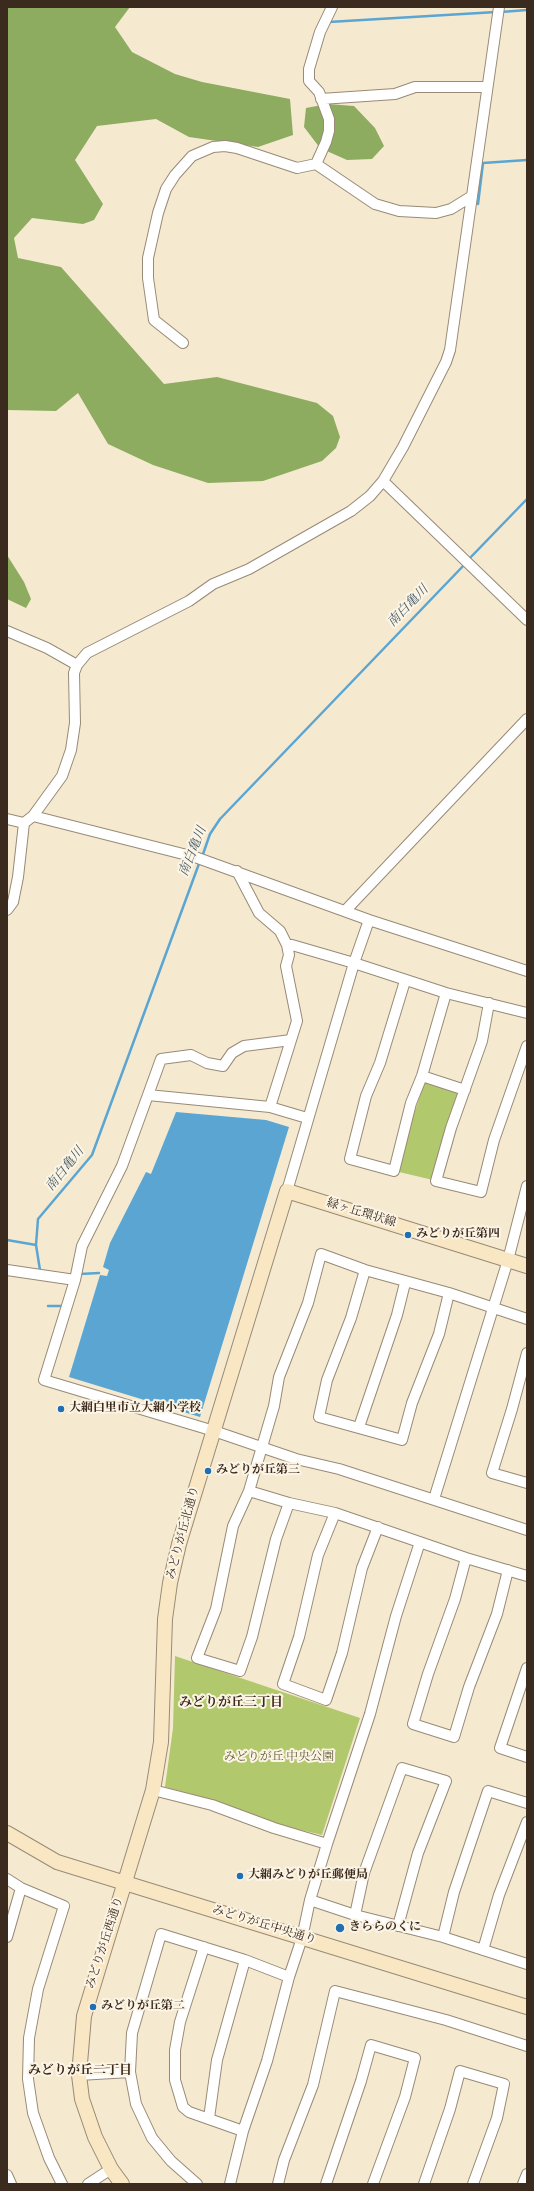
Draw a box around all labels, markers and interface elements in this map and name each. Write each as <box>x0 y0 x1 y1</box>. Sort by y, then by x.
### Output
water label: 南白亀川 <box>385 583 433 631</box>
water label: 南白亀川 <box>177 825 211 879</box>
water label: 南白亀川 <box>44 1145 88 1195</box>
street label: 緑ヶ丘環状線 <box>324 1197 398 1231</box>
place label: みどりが丘第四 <box>416 1228 500 1242</box>
marker: みどりが丘第四 <box>403 1230 413 1240</box>
place label: 大網白里市立大網小学校 <box>69 1402 201 1416</box>
marker: 大網白里市立大網小学校 <box>56 1404 66 1414</box>
place label: みどりが丘第三 <box>216 1464 300 1478</box>
marker: みどりが丘第三 <box>203 1466 213 1476</box>
street label: みどりが丘北通り <box>165 1485 203 1581</box>
district label: みどりが丘三丁目 <box>179 1696 283 1712</box>
park label: みどりが丘 中央公園 <box>224 1751 334 1765</box>
place label: 大網みどりが丘郵便局 <box>248 1869 368 1883</box>
marker: 大網みどりが丘郵便局 <box>235 1871 245 1881</box>
street label: みどりが丘西通り <box>84 1895 128 1991</box>
street label: みどりが丘中央通り <box>210 1903 318 1949</box>
place label: きららのくに <box>349 1921 421 1935</box>
marker: きららのくに <box>334 1922 346 1934</box>
place label: みどりが丘第二 <box>101 2000 185 2014</box>
marker: みどりが丘第二 <box>88 2002 98 2012</box>
district label: みどりが丘二丁目 <box>28 2064 132 2080</box>

